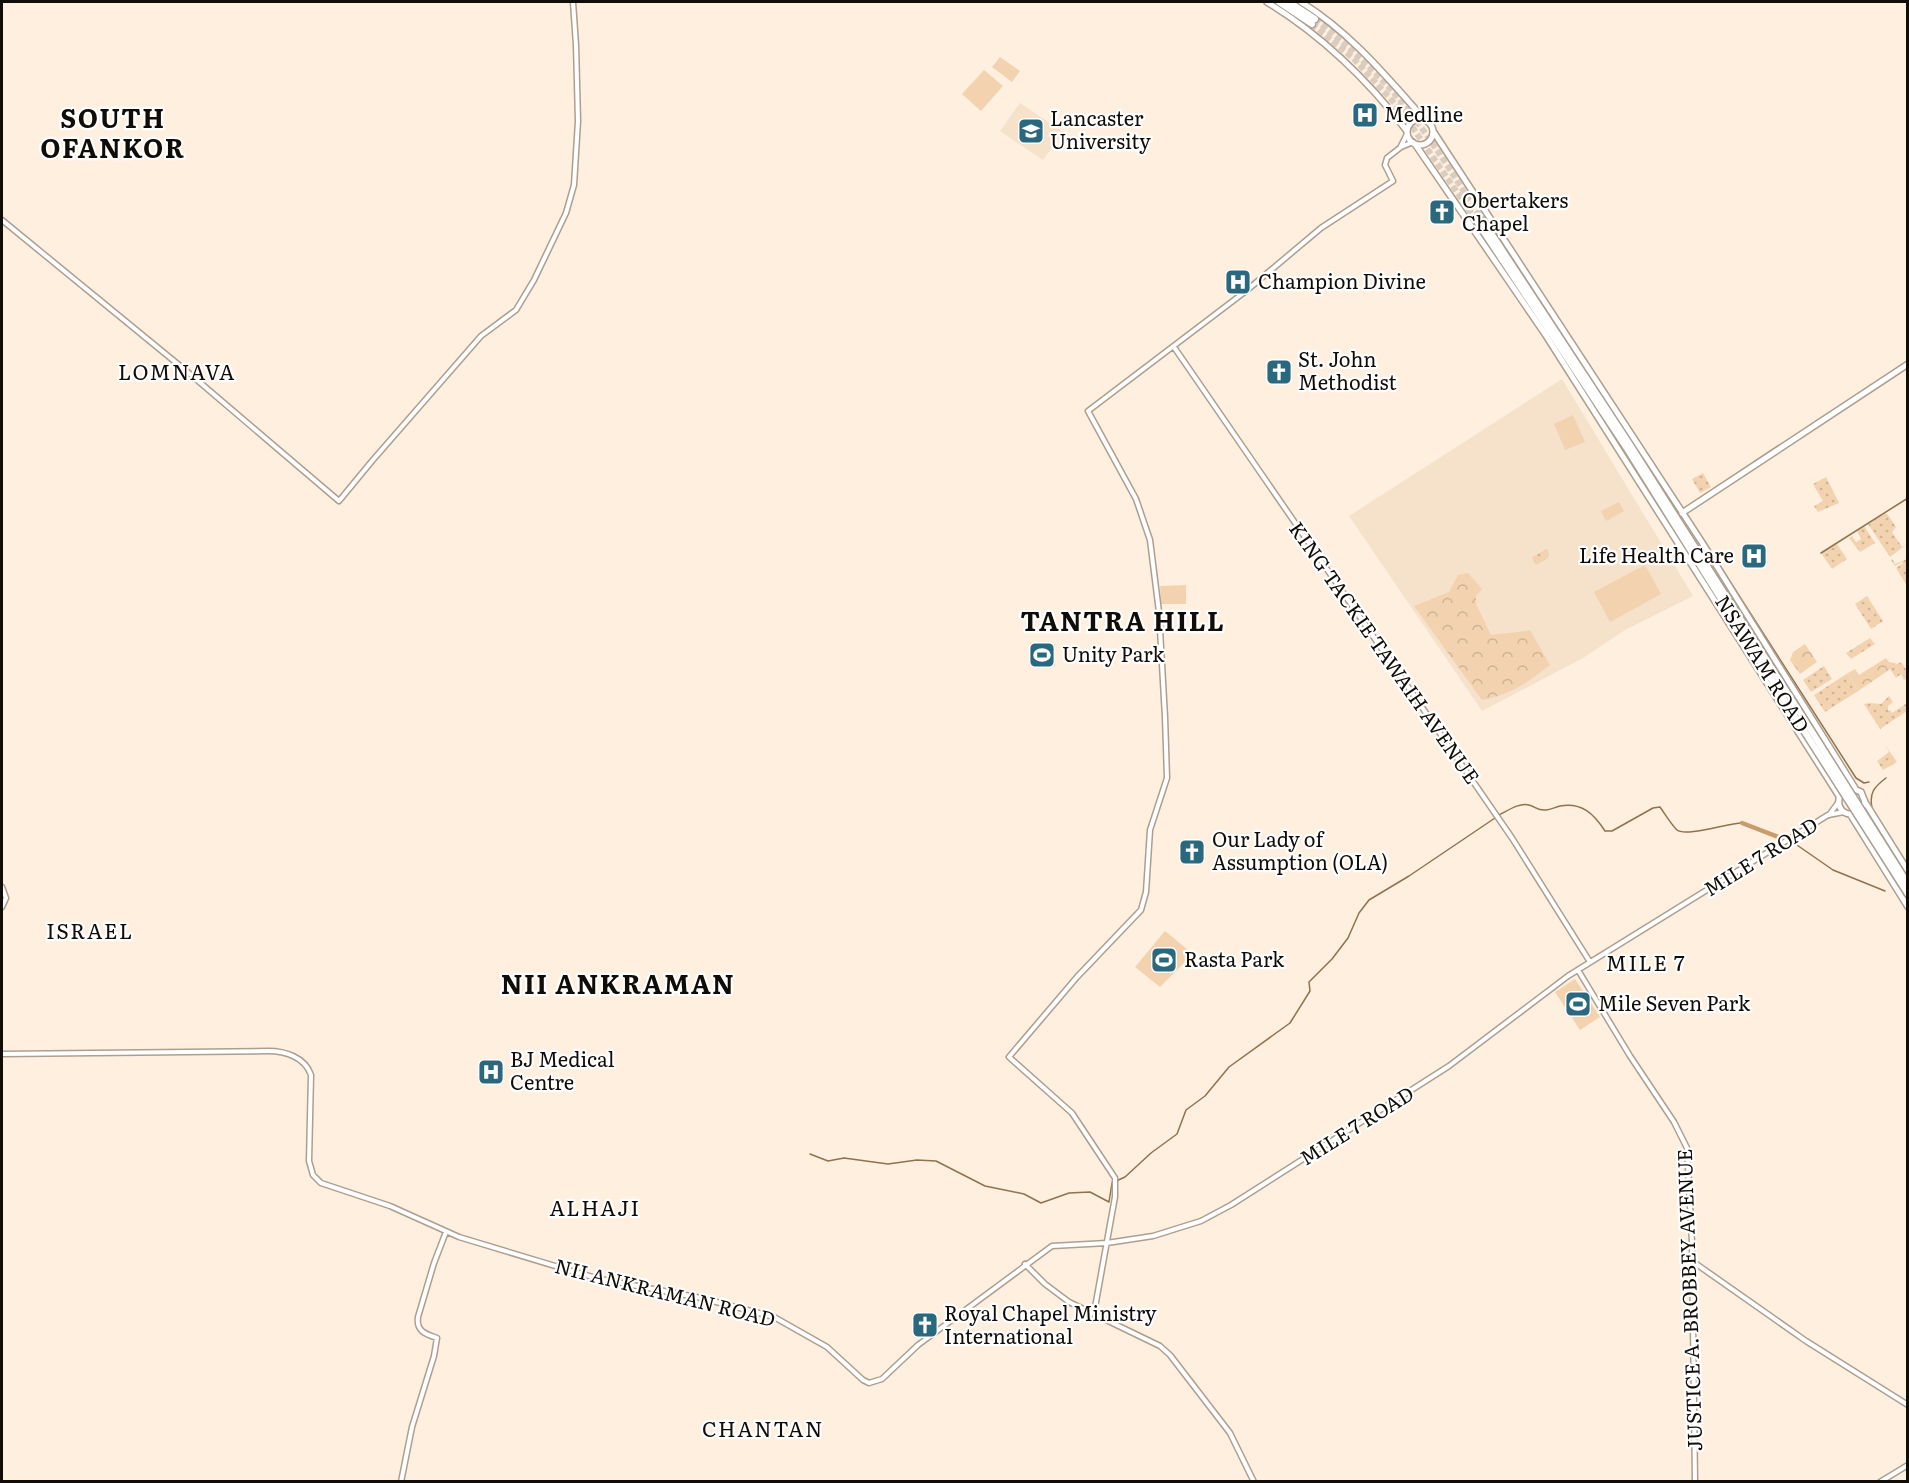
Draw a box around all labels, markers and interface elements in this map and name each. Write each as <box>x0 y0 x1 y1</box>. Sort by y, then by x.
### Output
district label: SOUTH OFANKOR <box>40 97 186 166</box>
place label: Medline <box>1384 98 1463 128</box>
hospital icon: Medline <box>1350 100 1380 130</box>
place label: Lancaster University <box>1050 102 1151 155</box>
school or university icon: Lancaster University <box>1016 116 1046 146</box>
place label: Obertakers Chapel <box>1462 184 1568 237</box>
church icon: Obertakers Chapel <box>1427 197 1457 227</box>
place label: Champion Divine <box>1258 265 1426 295</box>
hospital icon: Champion Divine <box>1223 267 1253 297</box>
place label: St. John Methodist <box>1298 343 1396 396</box>
district label: LOMNAVA <box>118 355 236 386</box>
church icon: St. John Methodist <box>1264 357 1294 387</box>
street label: KING TACKIE TAWAIH AVENUE <box>1283 514 1488 789</box>
place label: Life Health Care <box>1579 539 1734 569</box>
hospital icon: Life Health Care <box>1739 541 1769 571</box>
street label: NSAWAM ROAD <box>1709 588 1818 738</box>
district label: TANTRA HILL <box>1021 600 1225 639</box>
place label: Unity Park <box>1062 638 1165 668</box>
sports icon: Unity Park <box>1027 640 1057 670</box>
street label: MILE 7 ROAD <box>1697 808 1823 902</box>
place label: Our Lady of Assumption (OLA) <box>1212 823 1388 876</box>
church icon: Our Lady of Assumption (OLA) <box>1177 837 1207 867</box>
district label: ISRAEL <box>46 914 134 945</box>
place label: Rasta Park <box>1184 943 1285 973</box>
sports icon: Rasta Park <box>1149 945 1179 975</box>
district label: MILE 7 <box>1606 946 1686 977</box>
district label: NII ANKRAMAN <box>501 963 735 1002</box>
place label: Mile Seven Park <box>1598 987 1751 1017</box>
sports icon: Mile Seven Park <box>1563 989 1593 1019</box>
place label: BJ Medical Centre <box>510 1043 615 1096</box>
hospital icon: BJ Medical Centre <box>476 1057 506 1087</box>
street label: MILE 7 ROAD <box>1293 1077 1419 1171</box>
street label: JUSTICE A. BROBBEY AVENUE <box>1668 1148 1708 1452</box>
district label: ALHAJI <box>549 1191 641 1222</box>
street label: NII ANKRAMAN ROAD <box>552 1249 779 1333</box>
place label: Royal Chapel Ministry International <box>944 1297 1157 1350</box>
church icon: Royal Chapel Ministry International <box>910 1310 940 1340</box>
district label: CHANTAN <box>702 1412 824 1443</box>

